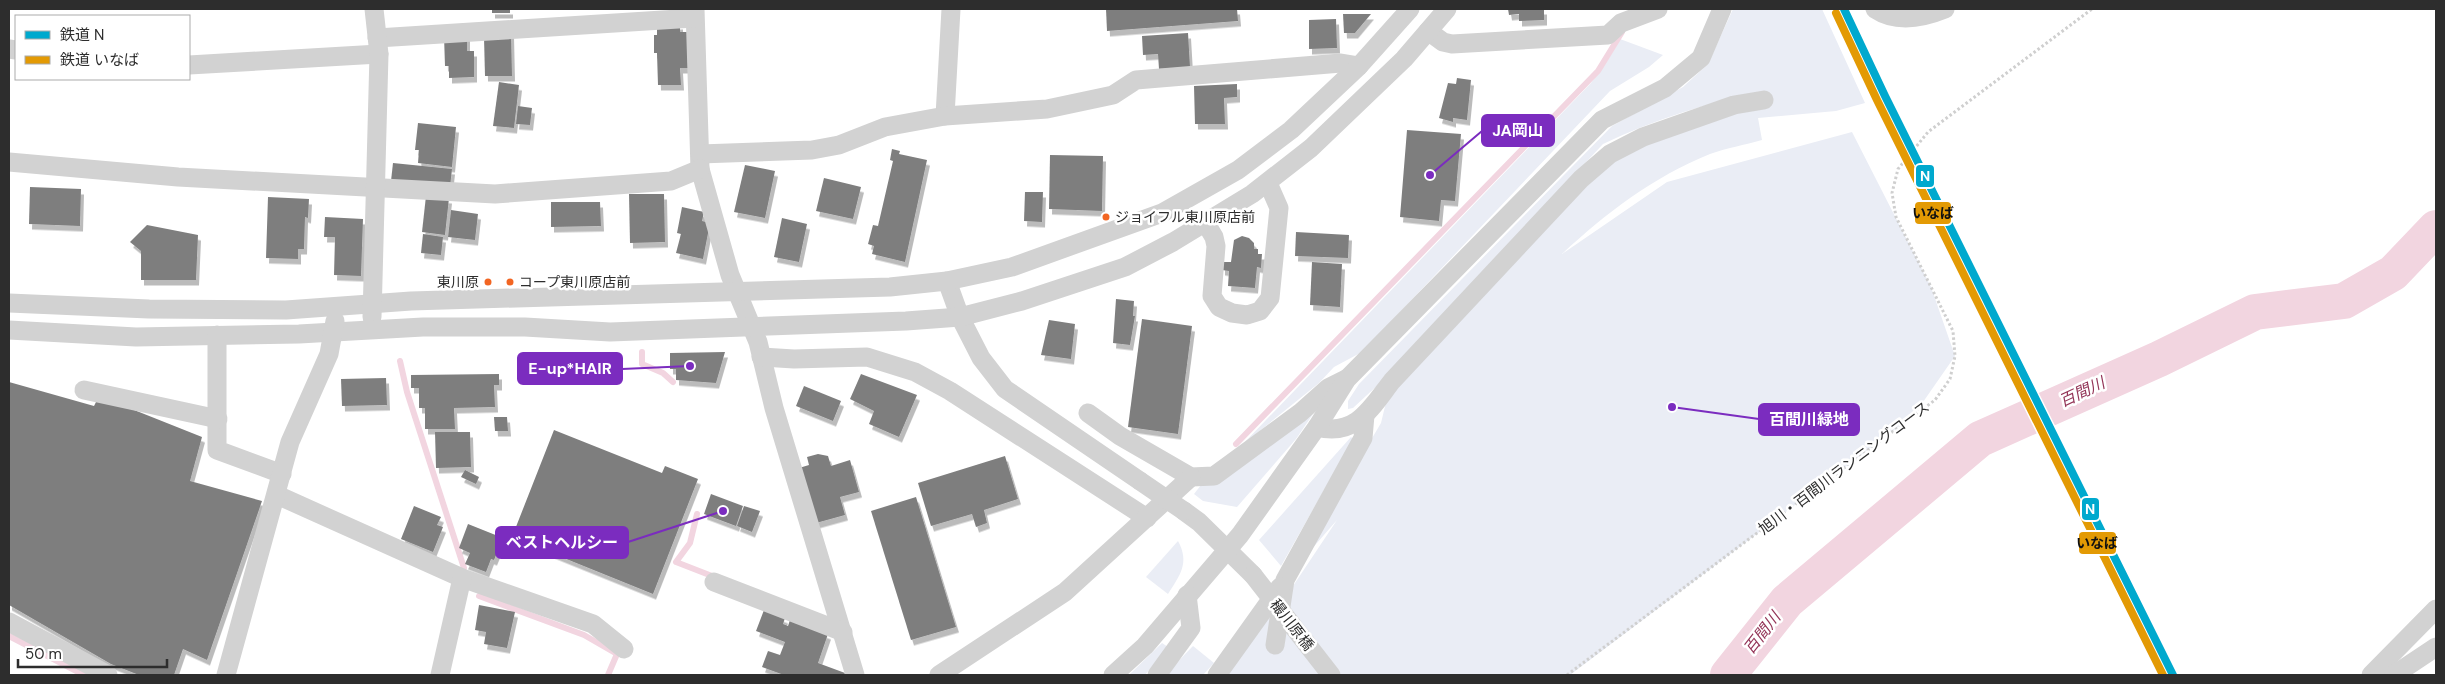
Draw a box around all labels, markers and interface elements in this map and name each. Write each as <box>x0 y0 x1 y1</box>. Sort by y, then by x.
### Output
legend <box>15 15 190 80</box>
text: 鉄道 N <box>60 25 104 45</box>
text: 鉄道 いなば <box>60 50 139 70</box>
callout: JA岡山 <box>1482 115 1554 146</box>
text: JA岡山 <box>1492 120 1544 141</box>
line badge: N <box>1915 164 1935 188</box>
text: N <box>1920 167 1930 185</box>
line badge: いなば <box>1914 201 1952 225</box>
text: いなば <box>1912 204 1954 222</box>
place label: ジョイフル東川原店前 <box>1115 208 1255 226</box>
marker: ジョイフル東川原店前 <box>1101 212 1111 222</box>
place label: 東川原 <box>437 273 479 291</box>
place label: コープ東川原店前 <box>519 273 630 291</box>
marker: 東川原 <box>483 277 493 287</box>
marker: コープ東川原店前 <box>505 277 515 287</box>
callout: E-up*HAIR <box>518 353 622 384</box>
text: E-up*HAIR <box>528 358 612 379</box>
water label: 百間川 <box>2056 371 2110 412</box>
street label: 旭川・百間川ランニングコース <box>1754 397 1934 539</box>
callout: 百間川緑地 <box>1759 404 1859 435</box>
text: 百間川緑地 <box>1769 409 1849 430</box>
line badge: N <box>2081 497 2100 521</box>
text: N <box>2085 500 2095 518</box>
callout: ベストヘルシー <box>496 527 628 558</box>
line badge: いなば <box>2078 531 2117 555</box>
text: ベストヘルシー <box>506 532 618 553</box>
text: いなば <box>2076 534 2118 552</box>
street label: 穝川原橋 <box>1266 595 1318 655</box>
water label: 百間川 <box>1739 606 1786 658</box>
scale bar <box>18 636 166 668</box>
text: 50 m <box>25 644 62 664</box>

